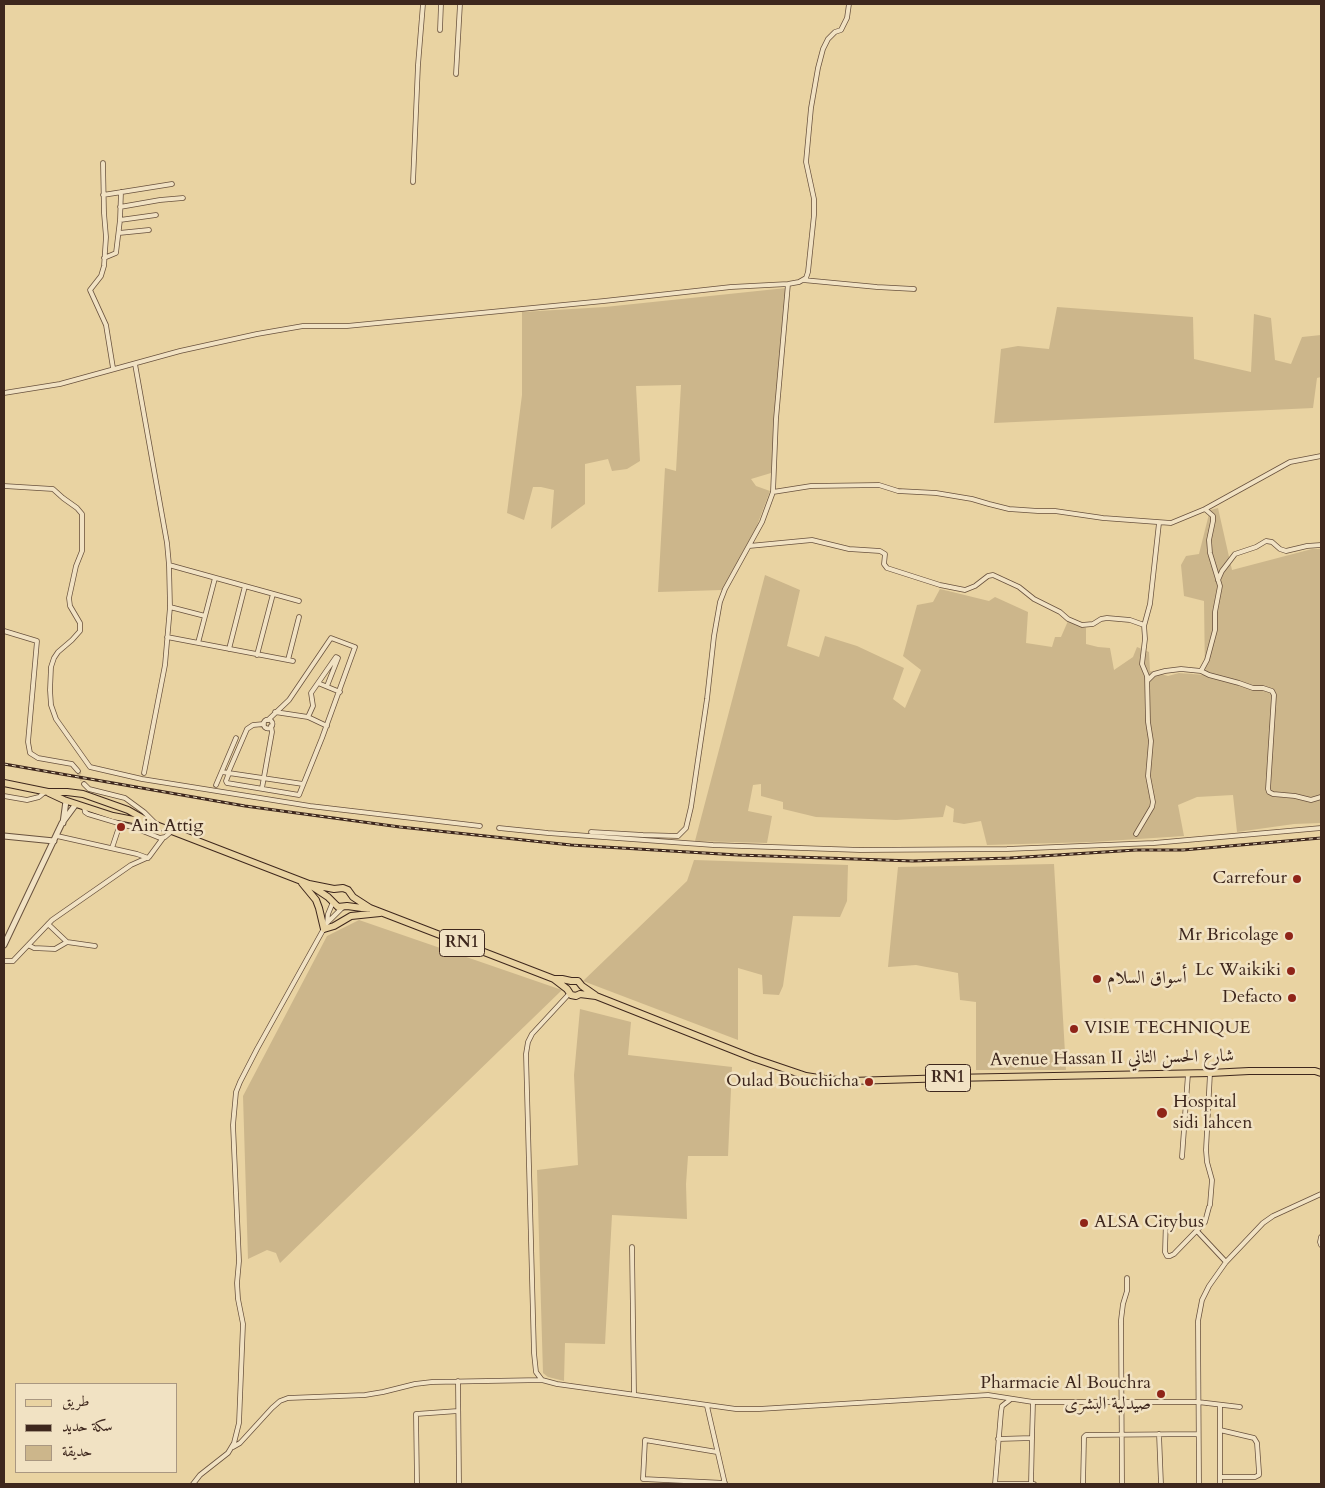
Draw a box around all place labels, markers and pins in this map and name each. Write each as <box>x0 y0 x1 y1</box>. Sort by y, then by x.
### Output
place label: Ain Attig <box>131 816 203 838</box>
marker: Ain Attig <box>115 821 127 833</box>
place label: Carrefour <box>1212 868 1287 890</box>
marker: Carrefour <box>1291 873 1303 885</box>
place label: Mr Bricolage <box>1178 925 1279 947</box>
marker: Mr Bricolage <box>1283 930 1295 942</box>
place label: Lc Waikiki <box>1195 960 1281 982</box>
marker: Lc Waikiki <box>1285 965 1297 977</box>
place label: أسواق السلام <box>1107 968 1187 990</box>
marker: أسواق السلام <box>1091 973 1103 985</box>
place label: Defacto <box>1222 987 1282 1009</box>
marker: Defacto <box>1286 992 1298 1004</box>
place label: VISIE TECHNIQUE <box>1084 1018 1250 1040</box>
marker: VISIE TECHNIQUE <box>1068 1023 1080 1035</box>
place label: Oulad Bouchicha <box>726 1071 859 1093</box>
marker: Oulad Bouchicha <box>863 1076 875 1088</box>
place label: Hospital sidi lahcen <box>1173 1092 1252 1134</box>
marker: Hospital sidi lahcen <box>1155 1106 1169 1120</box>
place label: ALSA Citybus <box>1094 1212 1204 1234</box>
marker: ALSA Citybus <box>1078 1217 1090 1229</box>
place label: Pharmacie Al Bouchra صيدلية البشرى <box>980 1373 1151 1416</box>
marker: Pharmacie Al Bouchra صيدلية البشرى <box>1155 1388 1167 1400</box>

